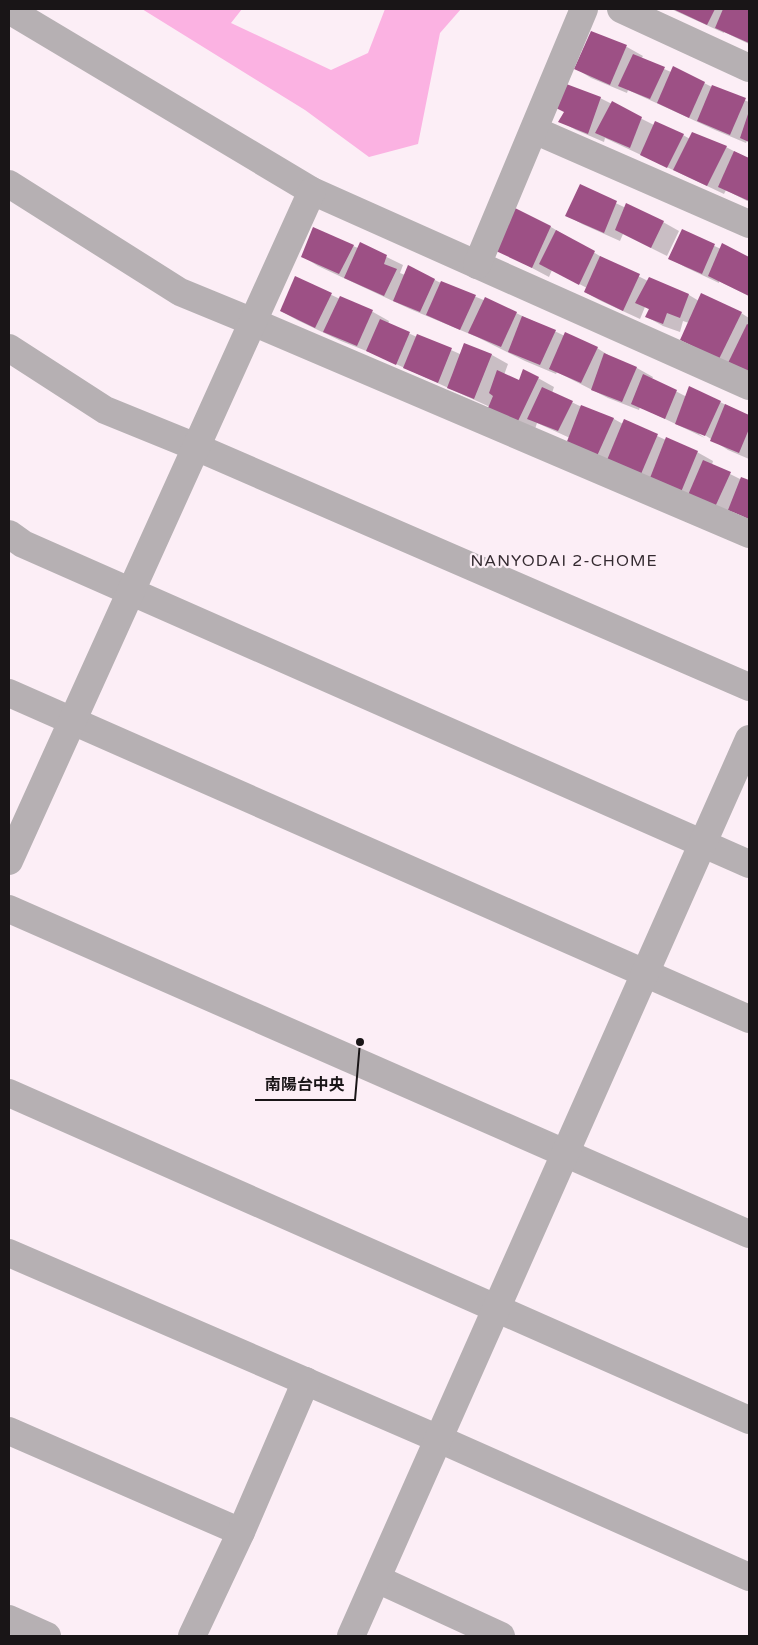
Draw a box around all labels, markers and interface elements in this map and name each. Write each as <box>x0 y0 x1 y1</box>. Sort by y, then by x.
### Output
district label: NANYODAI 2-CHOME <box>470 551 658 571</box>
callout: 南陽台中央 <box>255 1069 355 1100</box>
text: 南陽台中央 <box>265 1075 345 1095</box>

